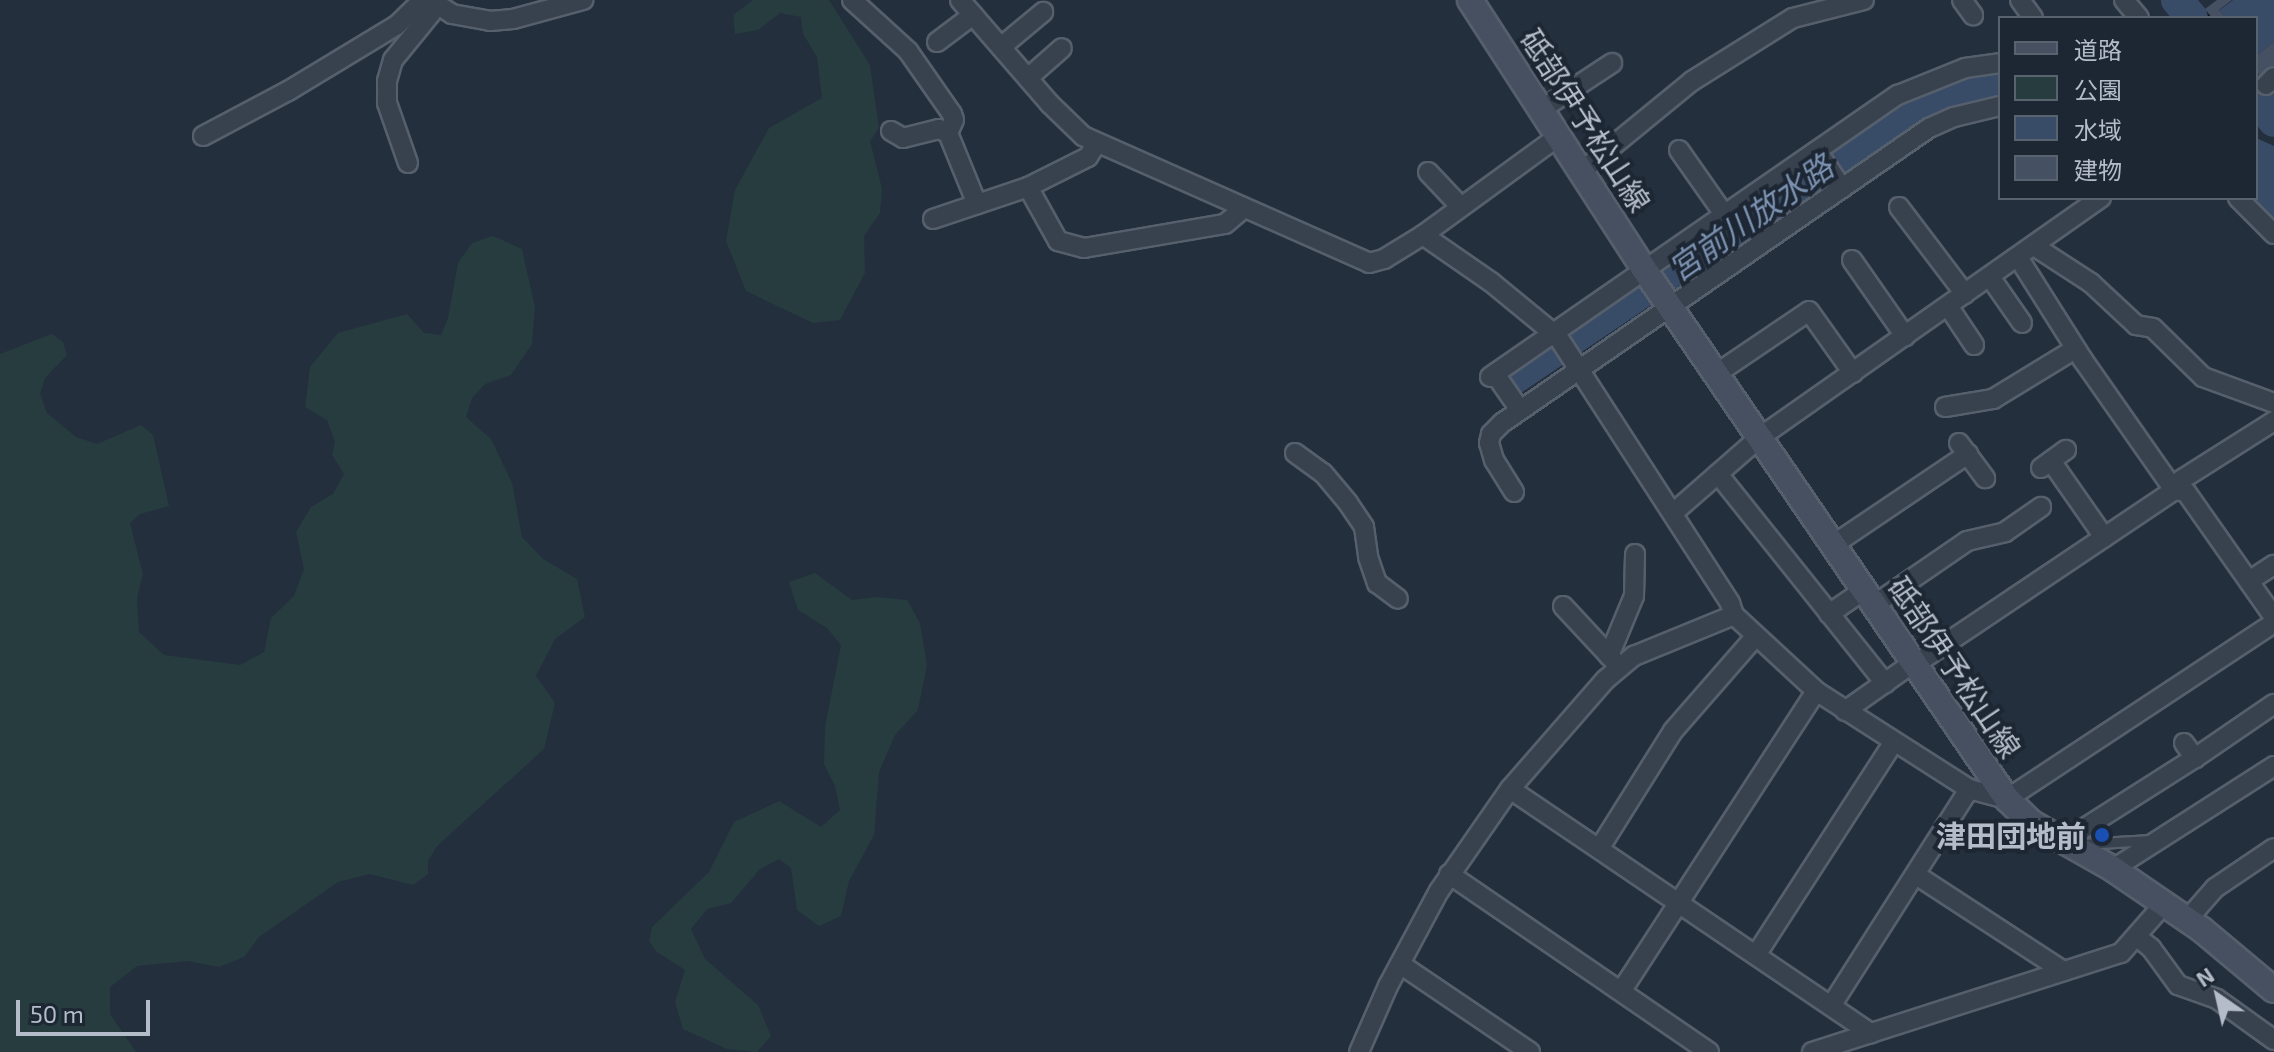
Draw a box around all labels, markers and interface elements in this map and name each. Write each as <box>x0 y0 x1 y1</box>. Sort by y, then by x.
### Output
legend <box>1998 16 2258 200</box>
street label: 砥部伊予松山線 <box>1514 22 1658 218</box>
text: 道路 <box>2074 35 2122 64</box>
text: 公園 <box>2074 75 2122 104</box>
text: 水域 <box>2074 115 2122 144</box>
water label: 宮前川放水路 <box>1660 146 1840 288</box>
text: 建物 <box>2074 155 2122 184</box>
street label: 砥部伊予松山線 <box>1881 570 2029 764</box>
place label: 津田団地前 <box>1936 817 2086 853</box>
marker: 津田団地前 <box>2093 826 2111 844</box>
north arrow <box>2178 956 2258 1036</box>
text: N <box>2191 961 2218 991</box>
scale bar <box>20 984 154 1034</box>
text: 50 m <box>30 999 84 1028</box>

